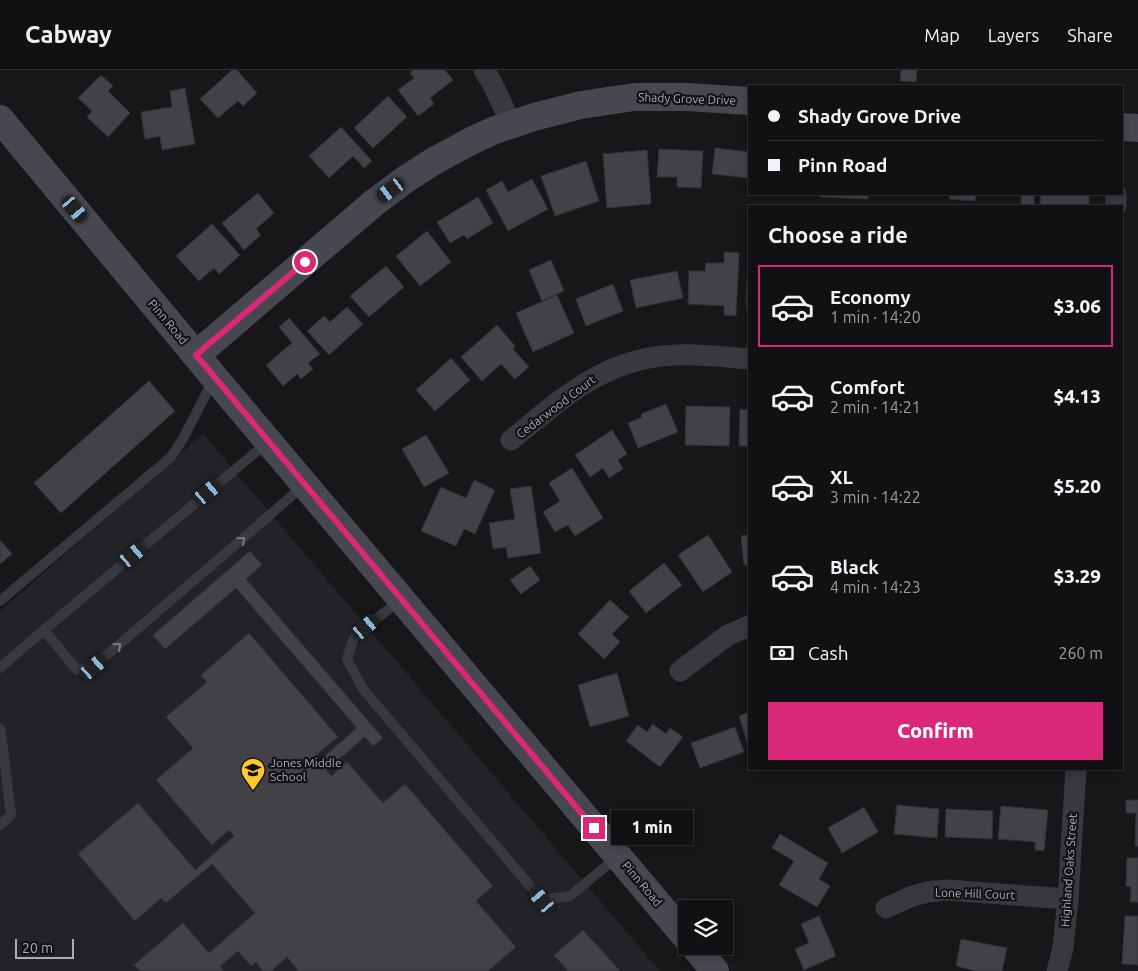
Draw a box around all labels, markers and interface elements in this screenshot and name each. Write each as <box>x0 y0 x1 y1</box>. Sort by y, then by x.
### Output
text: Cabway <box>25 21 112 48</box>
text: Map <box>924 25 960 45</box>
text: Layers <box>988 25 1039 45</box>
text: Share <box>1067 25 1113 45</box>
street label: Shady Grove Drive <box>638 90 736 107</box>
text: Shady Grove Drive <box>798 105 961 127</box>
text: Pinn Road <box>798 154 887 176</box>
car <box>374 175 407 205</box>
car <box>59 193 90 225</box>
text: Choose a ride <box>768 222 908 247</box>
route start <box>294 251 316 273</box>
icon: car <box>770 284 815 329</box>
text: Economy <box>830 286 911 308</box>
text: $3.06 <box>1053 295 1101 317</box>
street label: Pinn Road <box>146 297 191 347</box>
text: 1 min · 14:20 <box>830 308 921 326</box>
street label: Cedarwood Court <box>514 372 598 441</box>
icon: car <box>770 374 815 419</box>
text: Comfort <box>830 376 905 398</box>
text: $4.13 <box>1053 385 1101 407</box>
text: 2 min · 14:21 <box>830 398 921 416</box>
icon: car <box>770 464 815 509</box>
text: XL <box>830 466 853 488</box>
text: $5.20 <box>1053 475 1101 497</box>
car <box>191 477 224 507</box>
text: 3 min · 14:22 <box>830 488 921 506</box>
one-way arrow <box>236 537 245 546</box>
car <box>116 540 149 570</box>
icon: car <box>770 554 815 599</box>
text: Black <box>830 556 879 578</box>
text: $3.29 <box>1053 565 1101 587</box>
text: 4 min · 14:23 <box>830 578 921 596</box>
car <box>349 612 382 642</box>
icon: cash <box>768 639 796 667</box>
text: Cash <box>808 642 849 664</box>
one-way arrow <box>113 643 122 652</box>
text: 260 m <box>1058 644 1103 662</box>
car <box>77 651 110 683</box>
button: Confirm <box>768 702 1103 760</box>
place label: Jones Middle School <box>270 756 342 783</box>
school or university icon: Jones Middle School <box>240 757 266 791</box>
callout: 1 min <box>612 810 694 846</box>
street label: Highland Oaks Street <box>1058 812 1079 927</box>
route end <box>583 817 605 839</box>
text: 1 min <box>632 818 672 836</box>
street label: Pinn Road <box>620 859 665 909</box>
car <box>526 884 557 916</box>
street label: Lone Hill Court <box>935 886 1016 901</box>
map controls <box>678 900 733 955</box>
button: layers <box>678 900 733 955</box>
scale bar <box>15 936 74 959</box>
text: 20 m <box>22 940 53 956</box>

